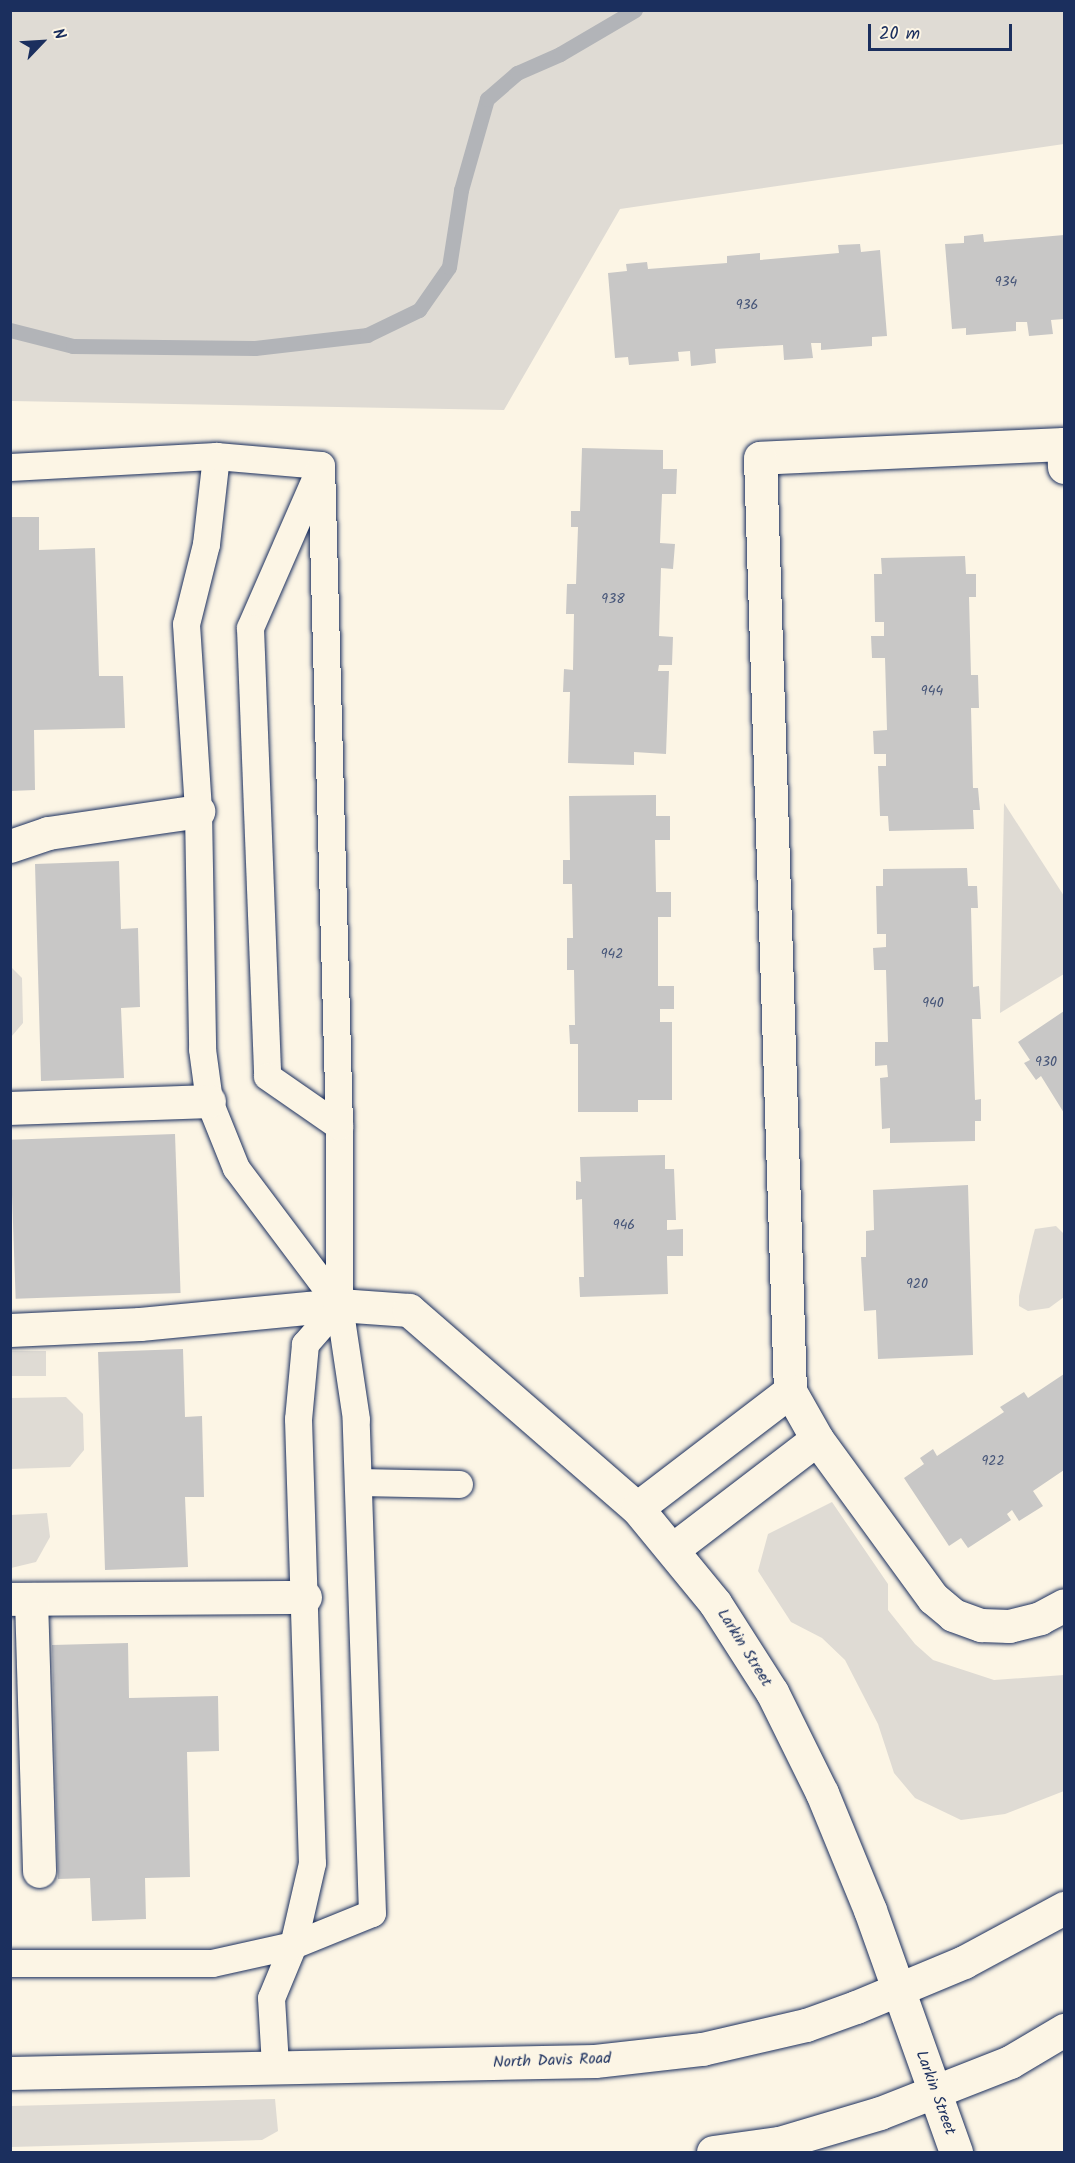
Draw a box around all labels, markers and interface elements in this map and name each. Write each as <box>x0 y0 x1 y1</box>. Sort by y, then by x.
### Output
north arrow <box>12 12 72 72</box>
scale bar <box>871 12 1015 50</box>
text: 20 m <box>879 20 920 49</box>
text: N <box>45 24 72 44</box>
house number: 934 <box>995 274 1017 290</box>
house number: 936 <box>736 297 758 313</box>
house number: 938 <box>601 591 625 607</box>
house number: 944 <box>921 683 943 699</box>
house number: 942 <box>601 946 623 962</box>
house number: 940 <box>922 995 944 1011</box>
house number: 930 <box>1035 1054 1057 1070</box>
house number: 946 <box>613 1217 635 1233</box>
house number: 920 <box>906 1276 928 1292</box>
house number: 922 <box>981 1453 1005 1469</box>
street label: Larkin Street <box>712 1605 776 1691</box>
street label: Larkin Street <box>911 2048 959 2138</box>
street label: North Davis Road <box>493 2049 611 2073</box>

